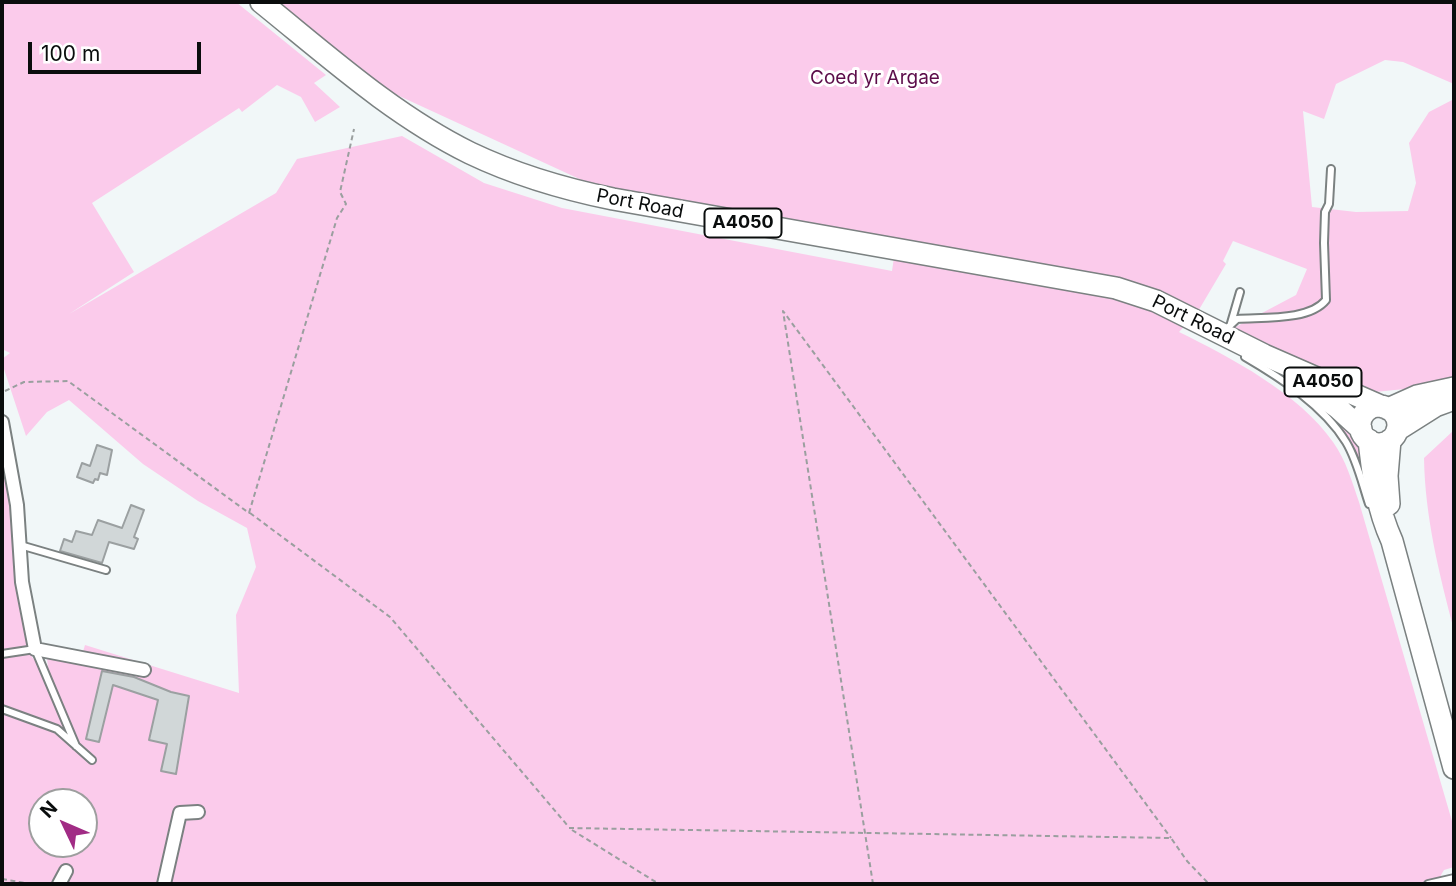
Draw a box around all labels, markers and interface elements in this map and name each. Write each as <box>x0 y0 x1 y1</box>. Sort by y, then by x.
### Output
scale bar <box>32 28 205 72</box>
text: 100 m <box>41 41 100 66</box>
park label: Coed yr Argae <box>810 67 940 89</box>
street label: Port Road <box>595 184 685 224</box>
road number: A4050 <box>704 208 782 238</box>
street label: Port Road <box>1148 290 1238 350</box>
road number: A4050 <box>1284 368 1362 396</box>
north arrow <box>28 788 98 858</box>
text: N <box>36 796 62 823</box>

